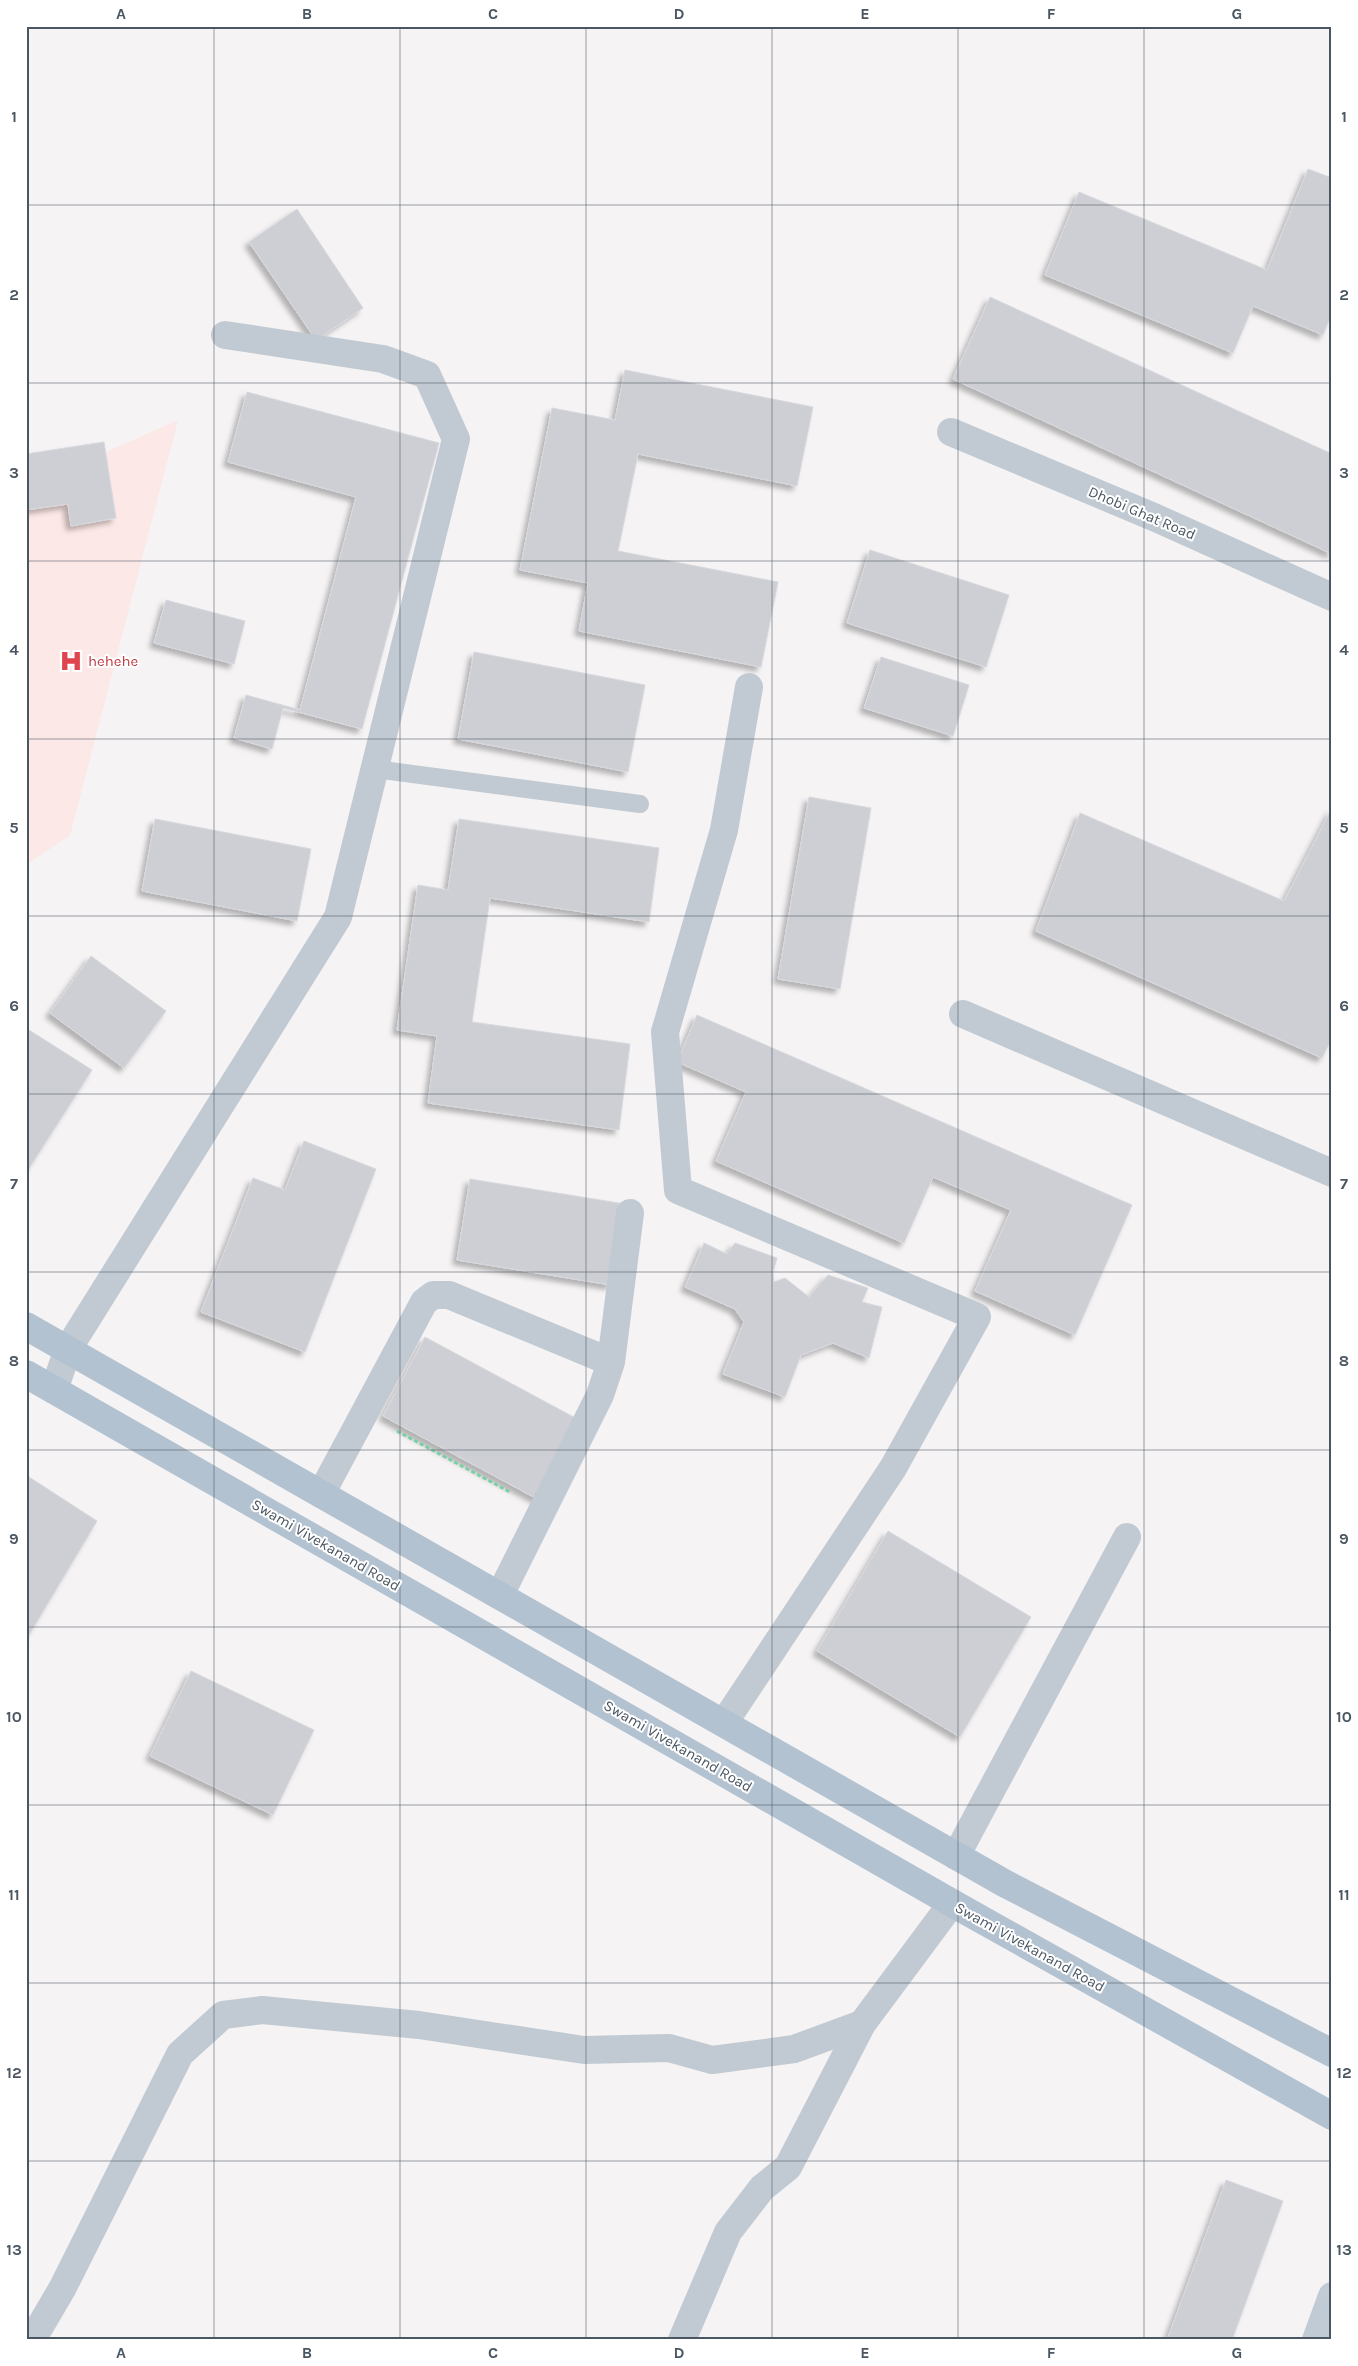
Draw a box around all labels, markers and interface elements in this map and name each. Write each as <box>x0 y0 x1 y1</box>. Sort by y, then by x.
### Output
text: A <box>116 4 126 23</box>
text: B <box>302 4 312 23</box>
text: C <box>488 4 498 23</box>
text: D <box>674 4 685 23</box>
text: E <box>860 4 870 23</box>
text: F <box>1047 4 1056 23</box>
text: G <box>1232 4 1242 23</box>
text: 1 <box>11 107 17 126</box>
text: 1 <box>1341 107 1347 126</box>
text: 2 <box>9 285 19 304</box>
text: 2 <box>1339 285 1349 304</box>
text: 3 <box>9 463 19 482</box>
text: 3 <box>1339 463 1349 482</box>
street label: Dhobi Ghat Road <box>1086 482 1198 544</box>
text: 4 <box>9 640 19 659</box>
text: 4 <box>1339 640 1349 659</box>
hospital icon: hehehe <box>58 648 84 674</box>
place label: hehehe <box>88 652 138 670</box>
text: 5 <box>9 818 19 837</box>
text: 5 <box>1339 818 1349 837</box>
text: 6 <box>9 996 19 1015</box>
text: 6 <box>1339 996 1349 1015</box>
text: 7 <box>10 1174 18 1193</box>
text: 7 <box>1340 1174 1348 1193</box>
text: 8 <box>9 1351 19 1370</box>
text: 8 <box>1339 1351 1349 1370</box>
street label: Swami Vivekanand Road <box>249 1495 403 1595</box>
text: 9 <box>9 1529 19 1548</box>
text: 9 <box>1339 1529 1349 1548</box>
street label: Swami Vivekanand Road <box>601 1696 755 1796</box>
text: 10 <box>6 1707 22 1726</box>
text: 10 <box>1336 1707 1352 1726</box>
text: 11 <box>8 1885 20 1904</box>
text: 11 <box>1338 1885 1350 1904</box>
street label: Swami Vivekanand Road <box>952 1898 1108 1996</box>
text: 12 <box>6 2063 22 2082</box>
text: 12 <box>1336 2063 1352 2082</box>
text: 13 <box>6 2240 22 2259</box>
text: 13 <box>1336 2240 1352 2259</box>
text: A <box>116 2343 126 2362</box>
text: B <box>302 2343 312 2362</box>
text: C <box>488 2343 498 2362</box>
text: D <box>674 2343 685 2362</box>
text: E <box>860 2343 870 2362</box>
text: F <box>1047 2343 1056 2362</box>
text: G <box>1232 2343 1242 2362</box>

